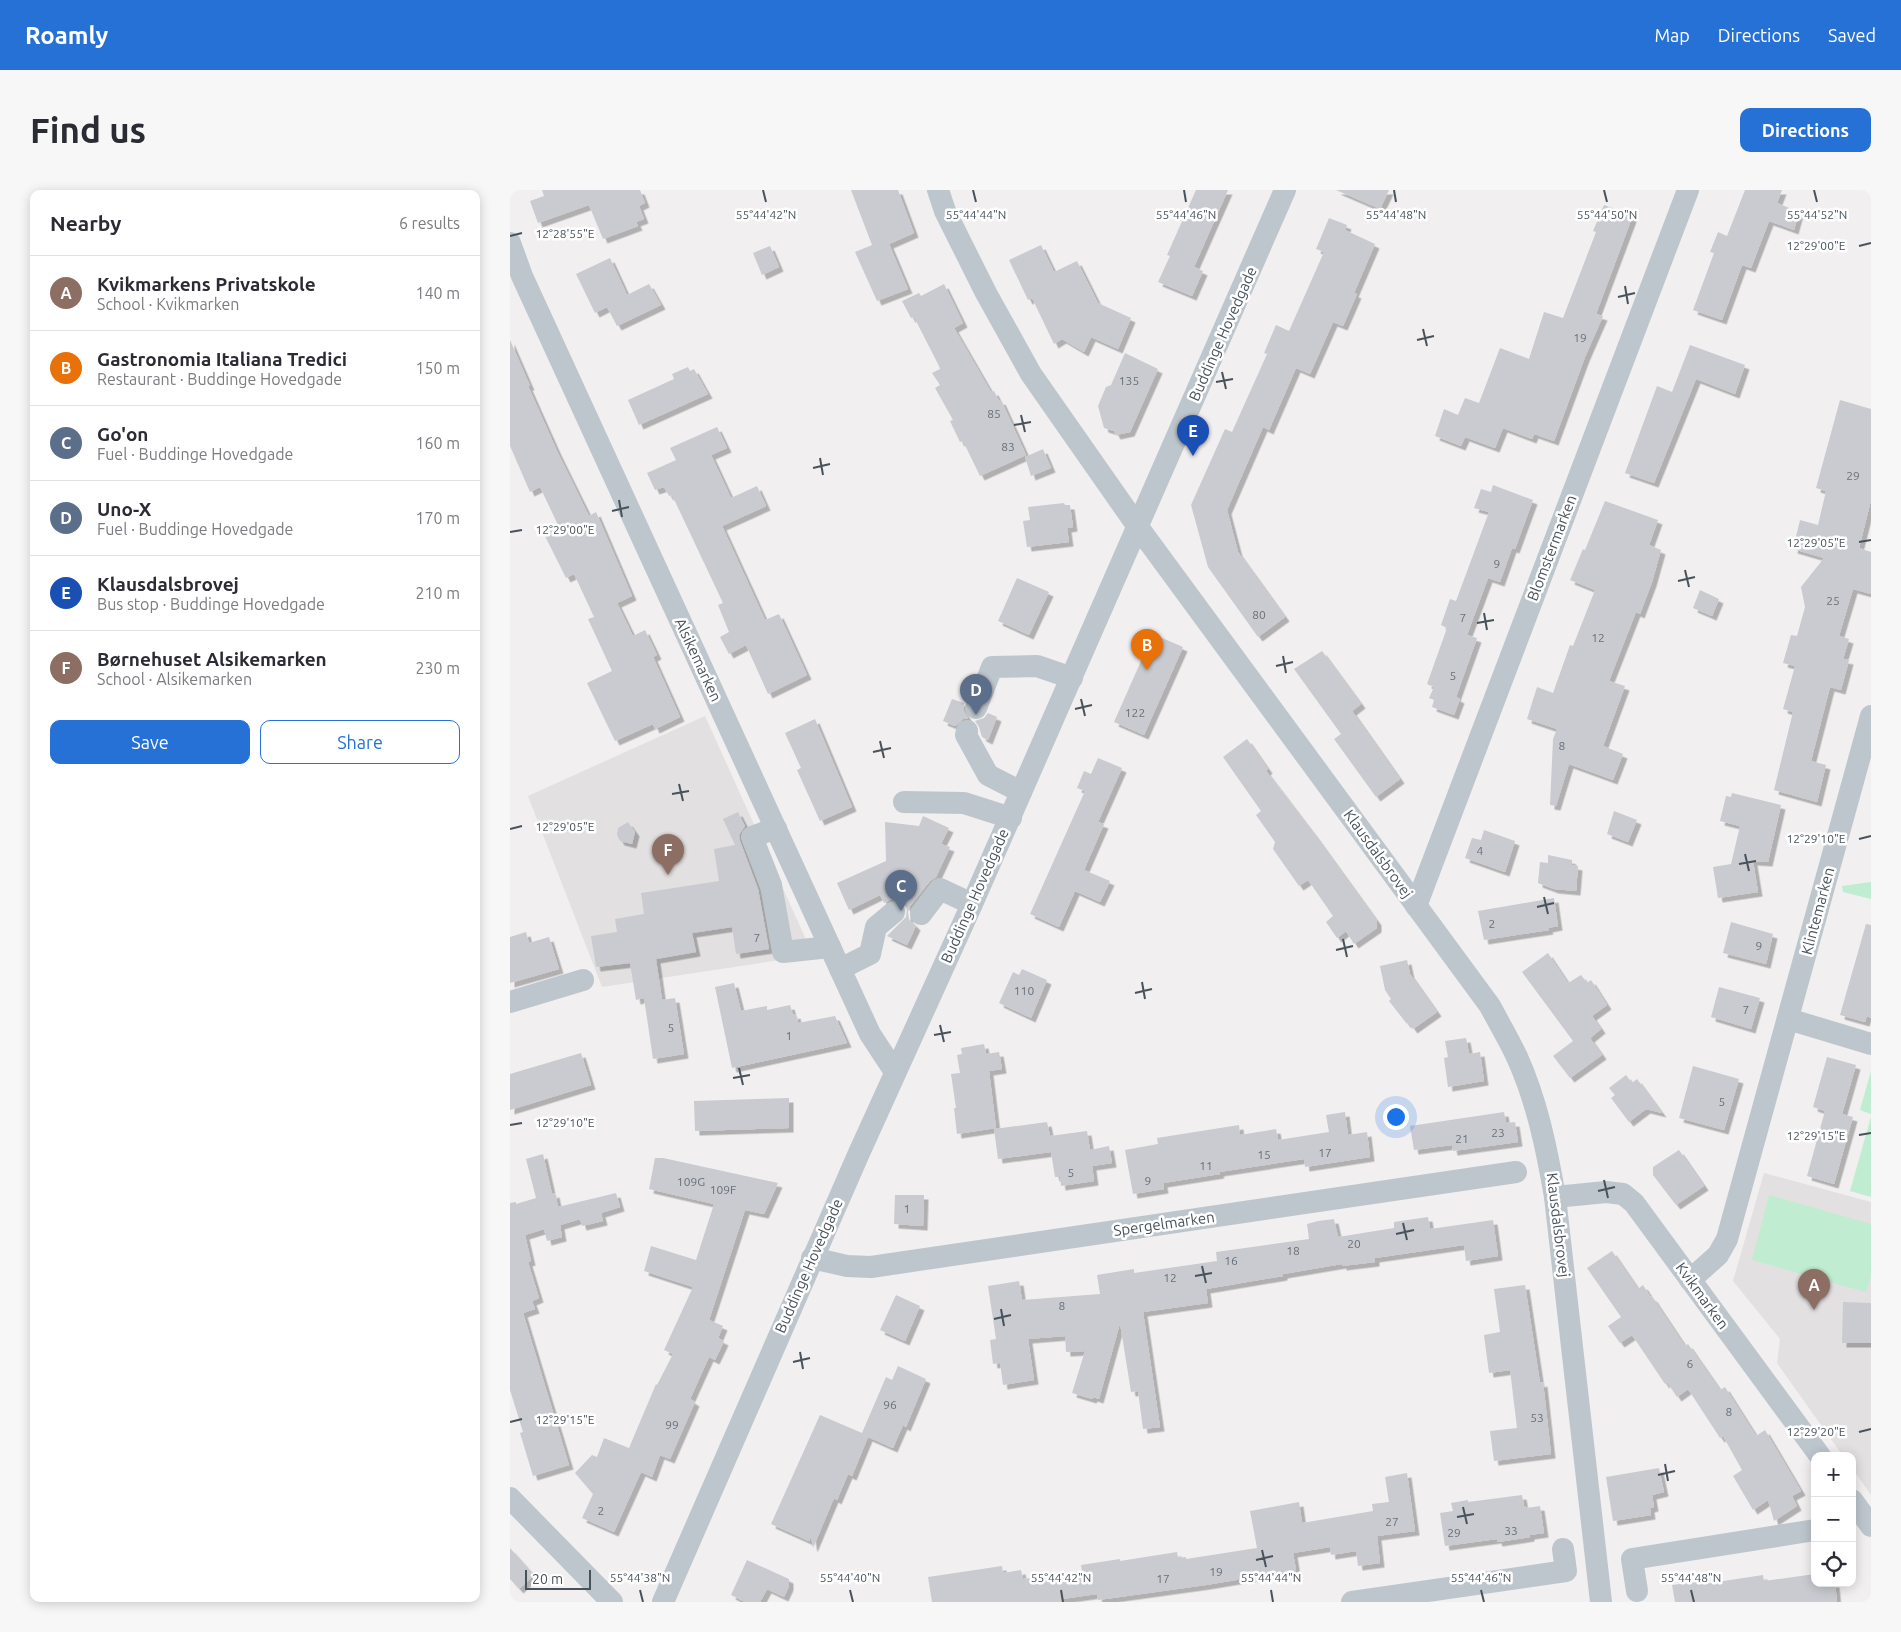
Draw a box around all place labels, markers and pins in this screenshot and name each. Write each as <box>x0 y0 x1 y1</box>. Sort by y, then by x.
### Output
pin: E <box>1177 415 1209 456</box>
pin: B <box>1131 629 1163 670</box>
pin: D <box>960 674 992 715</box>
pin: F <box>652 834 684 875</box>
pin: C <box>885 870 917 911</box>
pin: A <box>1798 1269 1830 1310</box>

